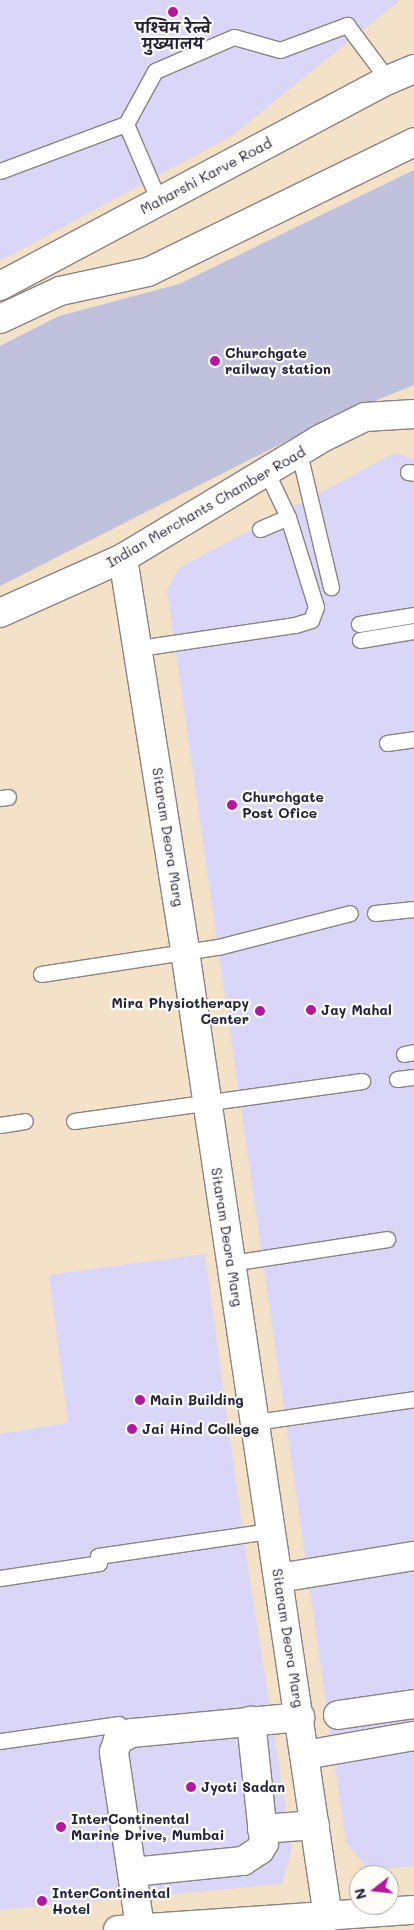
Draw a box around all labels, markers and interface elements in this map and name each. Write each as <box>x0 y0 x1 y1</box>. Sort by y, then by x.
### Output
marker: पश्चिम रेल्वे मुख्यालय <box>167 6 179 18</box>
place label: पश्चिम रेल्वे मुख्यालय <box>135 20 211 52</box>
street label: Maharshi Karve Road <box>137 134 275 218</box>
place label: Churchgate railway station <box>225 345 331 378</box>
marker: Churchgate railway station <box>209 355 221 367</box>
street label: Indian Merchants Chamber Road <box>104 443 308 571</box>
street label: Sitaram Deora Marg <box>149 766 187 908</box>
place label: Churchgate Post Ofice <box>242 789 324 822</box>
marker: Churchgate Post Ofice <box>226 799 238 811</box>
place label: Mira Physiotherapy Center <box>111 995 249 1028</box>
place label: Jay Mahal <box>321 1002 392 1018</box>
marker: Mira Physiotherapy Center <box>253 1004 267 1018</box>
marker: Jay Mahal <box>305 1004 317 1016</box>
street label: Sitaram Deora Marg <box>208 1166 246 1308</box>
place label: Main Building <box>150 1392 244 1408</box>
marker: Main Building <box>134 1394 146 1406</box>
place label: Jai Hind College <box>142 1421 259 1437</box>
marker: Jai Hind College <box>126 1423 138 1435</box>
street label: Sitaram Deora Marg <box>269 1567 307 1709</box>
place label: Jyoti Sadan <box>201 1779 285 1795</box>
marker: Jyoti Sadan <box>185 1781 197 1793</box>
place label: InterContinental Marine Drive, Mumbai <box>71 1811 224 1844</box>
marker: InterContinental Marine Drive, Mumbai <box>55 1821 67 1833</box>
north arrow <box>349 1865 399 1915</box>
place label: InterContinental Hotel <box>52 1885 170 1918</box>
text: N <box>349 1886 371 1902</box>
marker: InterContinental Hotel <box>36 1895 48 1907</box>

